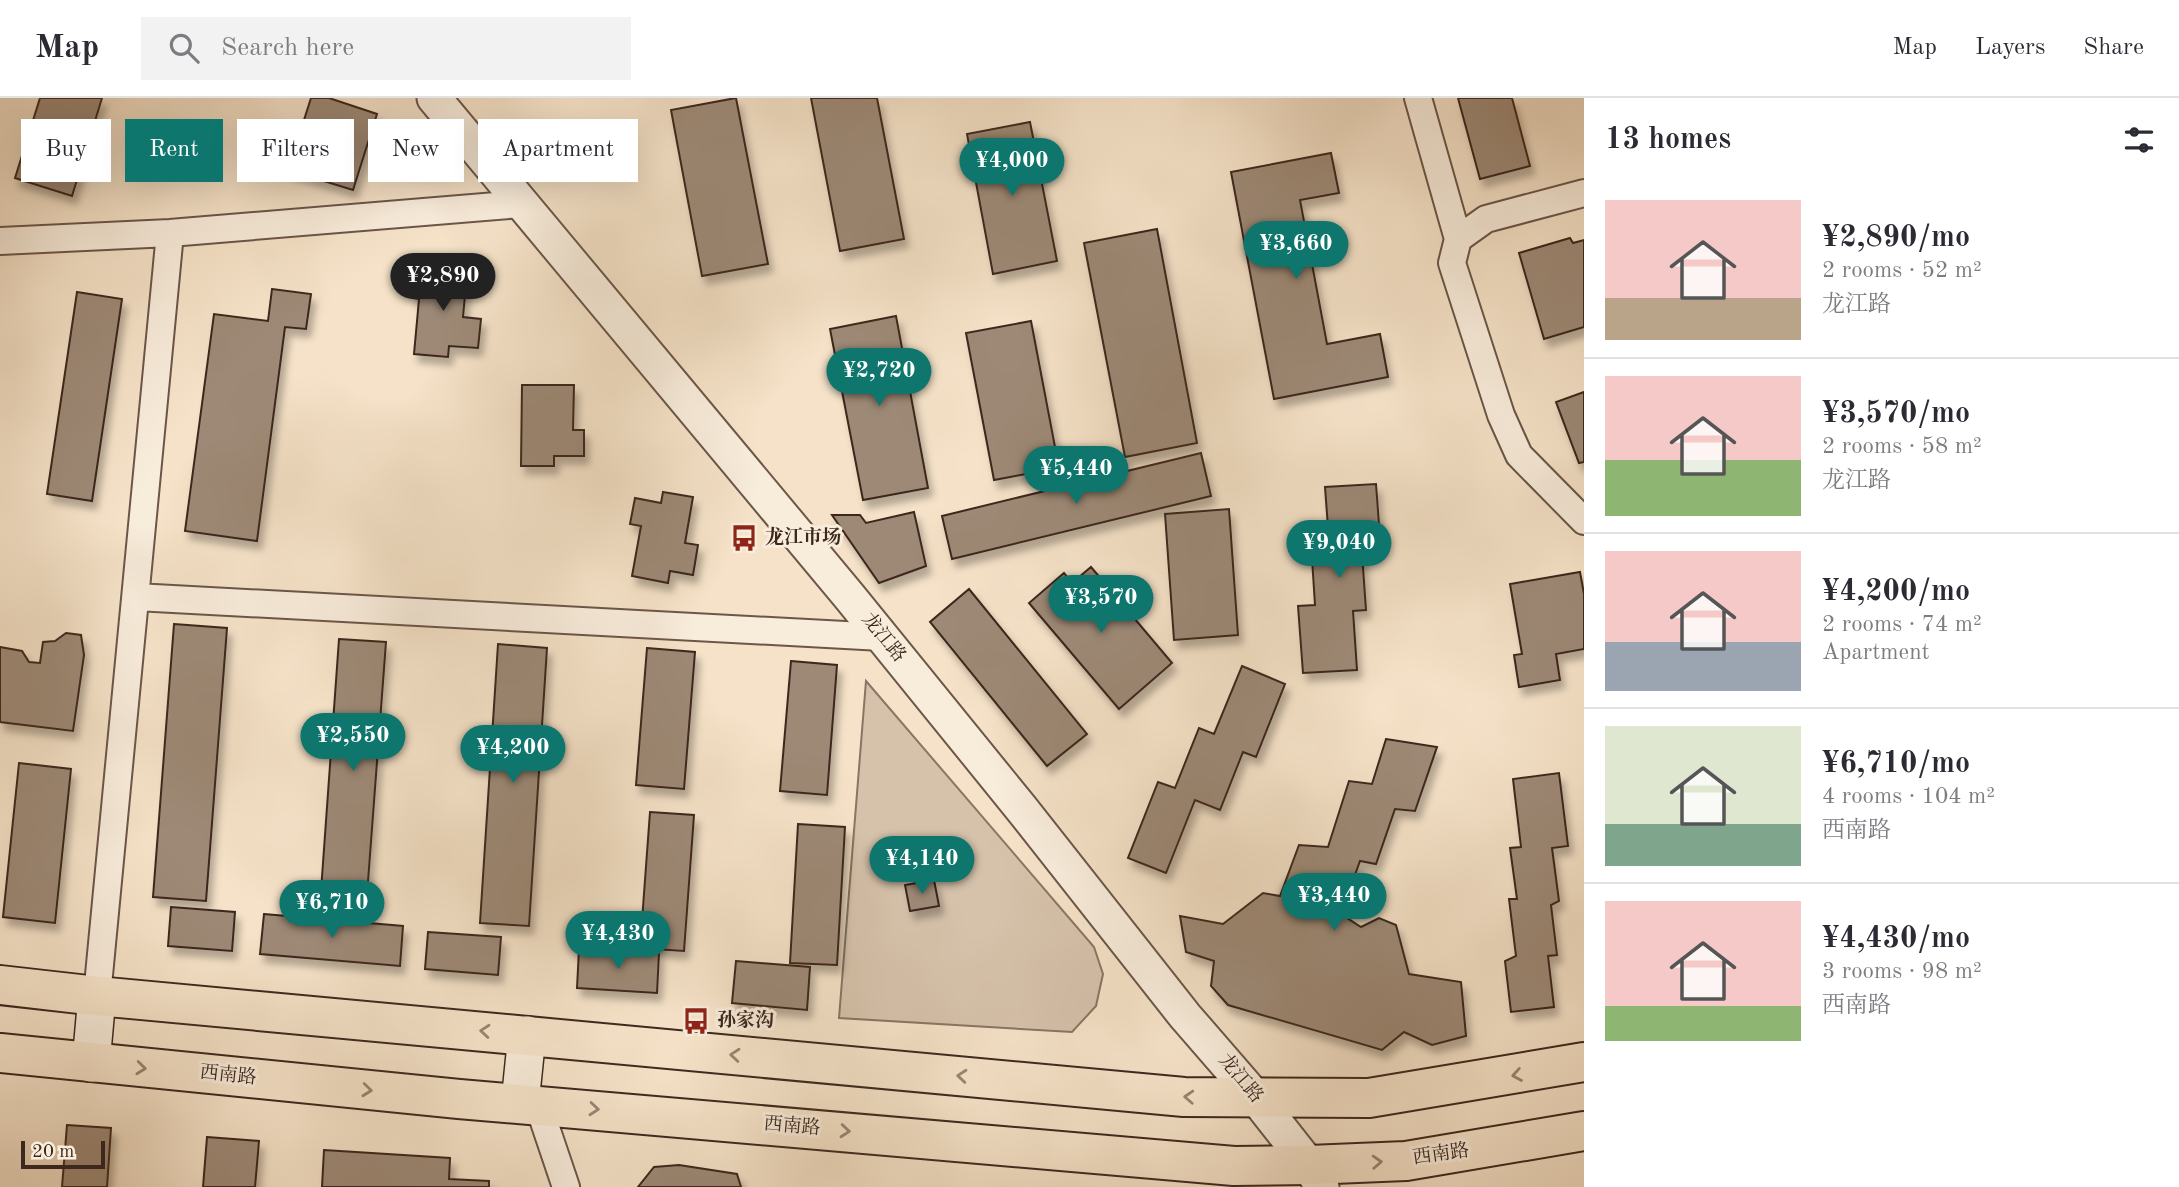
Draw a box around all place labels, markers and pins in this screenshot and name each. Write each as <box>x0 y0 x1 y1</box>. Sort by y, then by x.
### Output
pin: ¥4,000 <box>955 139 1069 198</box>
pin: ¥3,660 <box>1239 222 1353 281</box>
pin: ¥2,890 <box>386 254 500 313</box>
pin: ¥2,720 <box>822 348 936 408</box>
pin: ¥5,440 <box>1019 446 1133 506</box>
pin: ¥9,040 <box>1282 520 1396 580</box>
bus stop icon: 龙江市场 <box>729 523 759 553</box>
place label: 龙江市场 <box>765 526 841 548</box>
pin: ¥3,570 <box>1044 575 1158 635</box>
pin: ¥2,550 <box>296 714 410 773</box>
pin: ¥4,200 <box>456 726 570 785</box>
pin: ¥4,140 <box>865 836 979 896</box>
pin: ¥3,440 <box>1277 874 1391 933</box>
pin: ¥6,710 <box>275 880 389 940</box>
pin: ¥4,430 <box>561 912 675 971</box>
bus stop icon: 孙家沟 <box>681 1006 711 1036</box>
place label: 孙家沟 <box>717 1009 774 1031</box>

